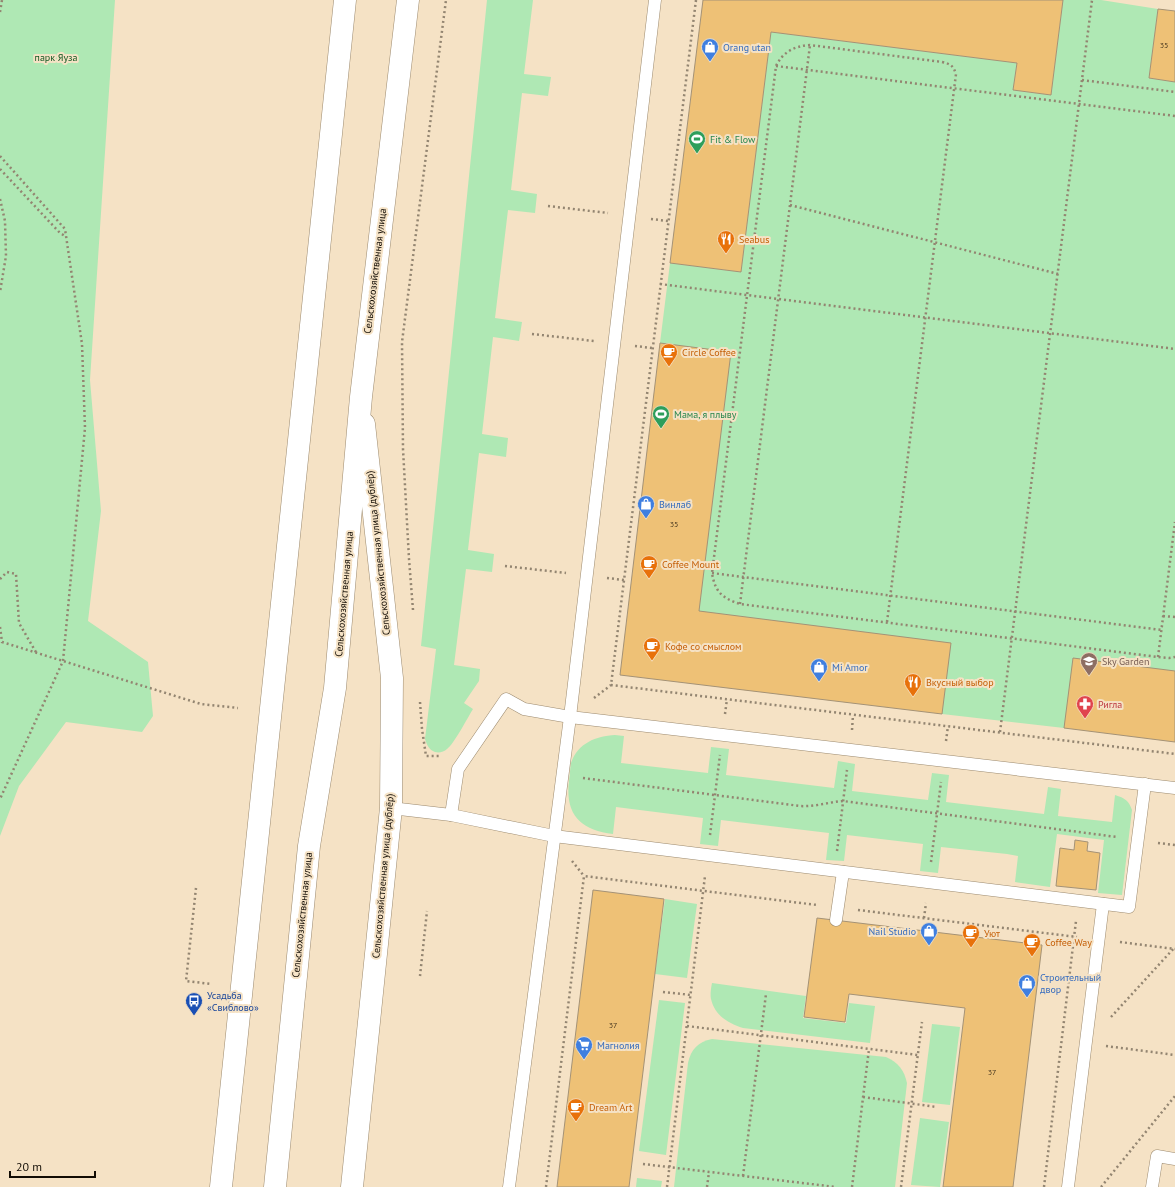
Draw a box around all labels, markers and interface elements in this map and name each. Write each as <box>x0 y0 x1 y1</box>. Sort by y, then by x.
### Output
shop icon: Orang utan <box>700 37 720 62</box>
house number: 35 <box>1160 40 1168 50</box>
place label: Orang utan <box>723 41 771 54</box>
park label: парк Яуза <box>35 51 77 64</box>
sports icon: Fit & Flow <box>687 129 707 154</box>
place label: Fit & Flow <box>710 133 756 146</box>
street label: Сельскохозяйственная улица <box>361 208 389 334</box>
restaurant icon: Seabus <box>716 229 736 254</box>
place label: Seabus <box>739 233 769 246</box>
cafe icon: Circle Coffee <box>659 342 679 367</box>
place label: Circle Coffee <box>682 346 736 359</box>
sports icon: Мама, я плыву <box>651 404 671 429</box>
place label: Мама, я плыву <box>674 408 737 421</box>
street label: Сельскохозяйственная улица (дублёр) <box>363 470 393 636</box>
shop icon: Винлаб <box>636 494 656 519</box>
place label: Винлаб <box>659 498 691 511</box>
house number: 35 <box>670 519 678 529</box>
street label: Сельскохозяйственная улица <box>332 531 356 657</box>
cafe icon: Coffee Mount <box>639 554 659 579</box>
place label: Coffee Mount <box>662 558 720 571</box>
cafe icon: Кофе со смыслом <box>642 636 662 661</box>
place label: Кофе со смыслом <box>665 640 742 653</box>
school or university icon: Sky Garden <box>1079 651 1099 676</box>
place label: Sky Garden <box>1102 655 1149 668</box>
shop icon: Mi Amor <box>809 657 829 682</box>
place label: Mi Amor <box>832 661 868 674</box>
restaurant icon: Вкусный выбор <box>903 672 923 697</box>
place label: Вкусный выбор <box>926 676 994 689</box>
pharmacy icon: Ригла <box>1075 694 1095 719</box>
place label: Ригла <box>1098 698 1122 711</box>
street label: Сельскохозяйственная улица (дублёр) <box>369 793 397 959</box>
street label: Сельскохозяйственная улица <box>289 852 315 978</box>
shop icon: Nail Studio <box>919 921 939 946</box>
cafe icon: Уют <box>961 923 981 948</box>
place label: Nail Studio <box>869 925 916 938</box>
place label: Уют <box>984 927 1000 940</box>
cafe icon: Coffee Way <box>1022 932 1042 957</box>
place label: Coffee Way <box>1045 936 1092 949</box>
place label: Строительный двор <box>1040 971 1101 996</box>
shop icon: Строительный двор <box>1017 973 1037 998</box>
place label: Усадьба «Свиблово» <box>207 989 259 1014</box>
bus stop icon: Усадьба «Свиблово» <box>184 991 204 1016</box>
house number: 37 <box>609 1020 617 1030</box>
supermarket icon: Магнолия <box>574 1035 594 1060</box>
place label: Магнолия <box>597 1039 640 1052</box>
house number: 37 <box>988 1067 996 1077</box>
cafe icon: Dream Art <box>566 1097 586 1122</box>
place label: Dream Art <box>589 1101 633 1114</box>
scale bar <box>10 1153 95 1179</box>
text: 20 m <box>16 1159 42 1174</box>

